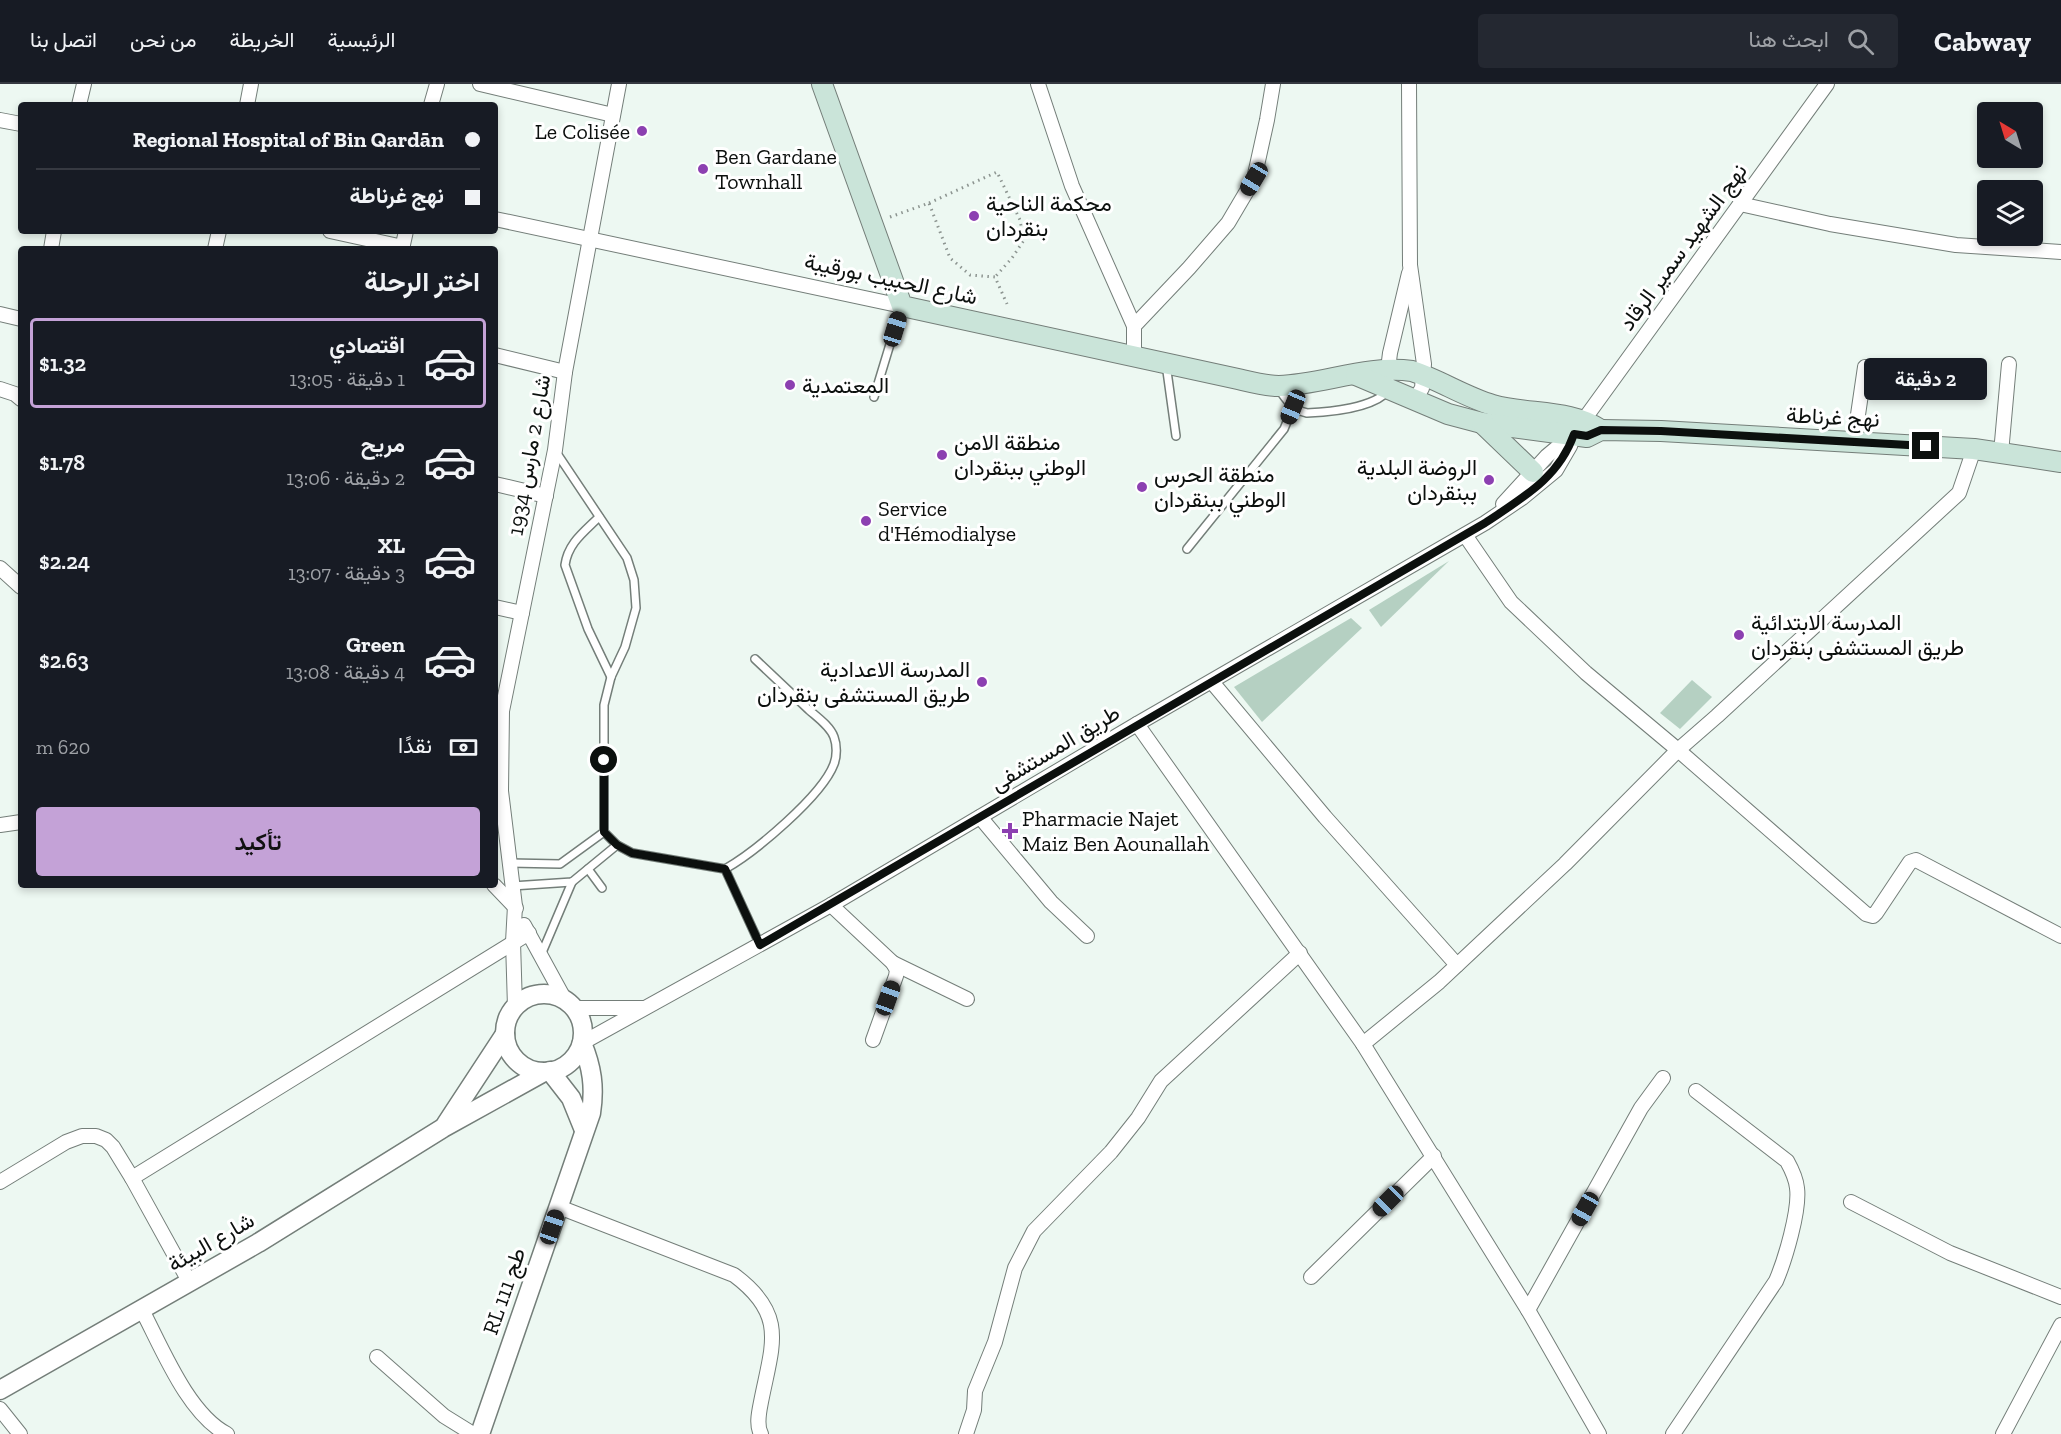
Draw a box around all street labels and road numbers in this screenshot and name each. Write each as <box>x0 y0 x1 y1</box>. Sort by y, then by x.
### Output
street label: نهج الشهيد سمير الرقاد <box>1613 158 1754 336</box>
street label: شارع الحبيب بورقيبة <box>802 247 980 311</box>
street label: شارع 2 مارس 1934 <box>502 373 557 538</box>
street label: نهج غرناطة <box>1786 401 1880 434</box>
street label: طريق المستشفى <box>985 699 1125 797</box>
street label: شارع البيئة <box>163 1206 260 1278</box>
street label: RL طج 111 <box>477 1244 532 1338</box>

